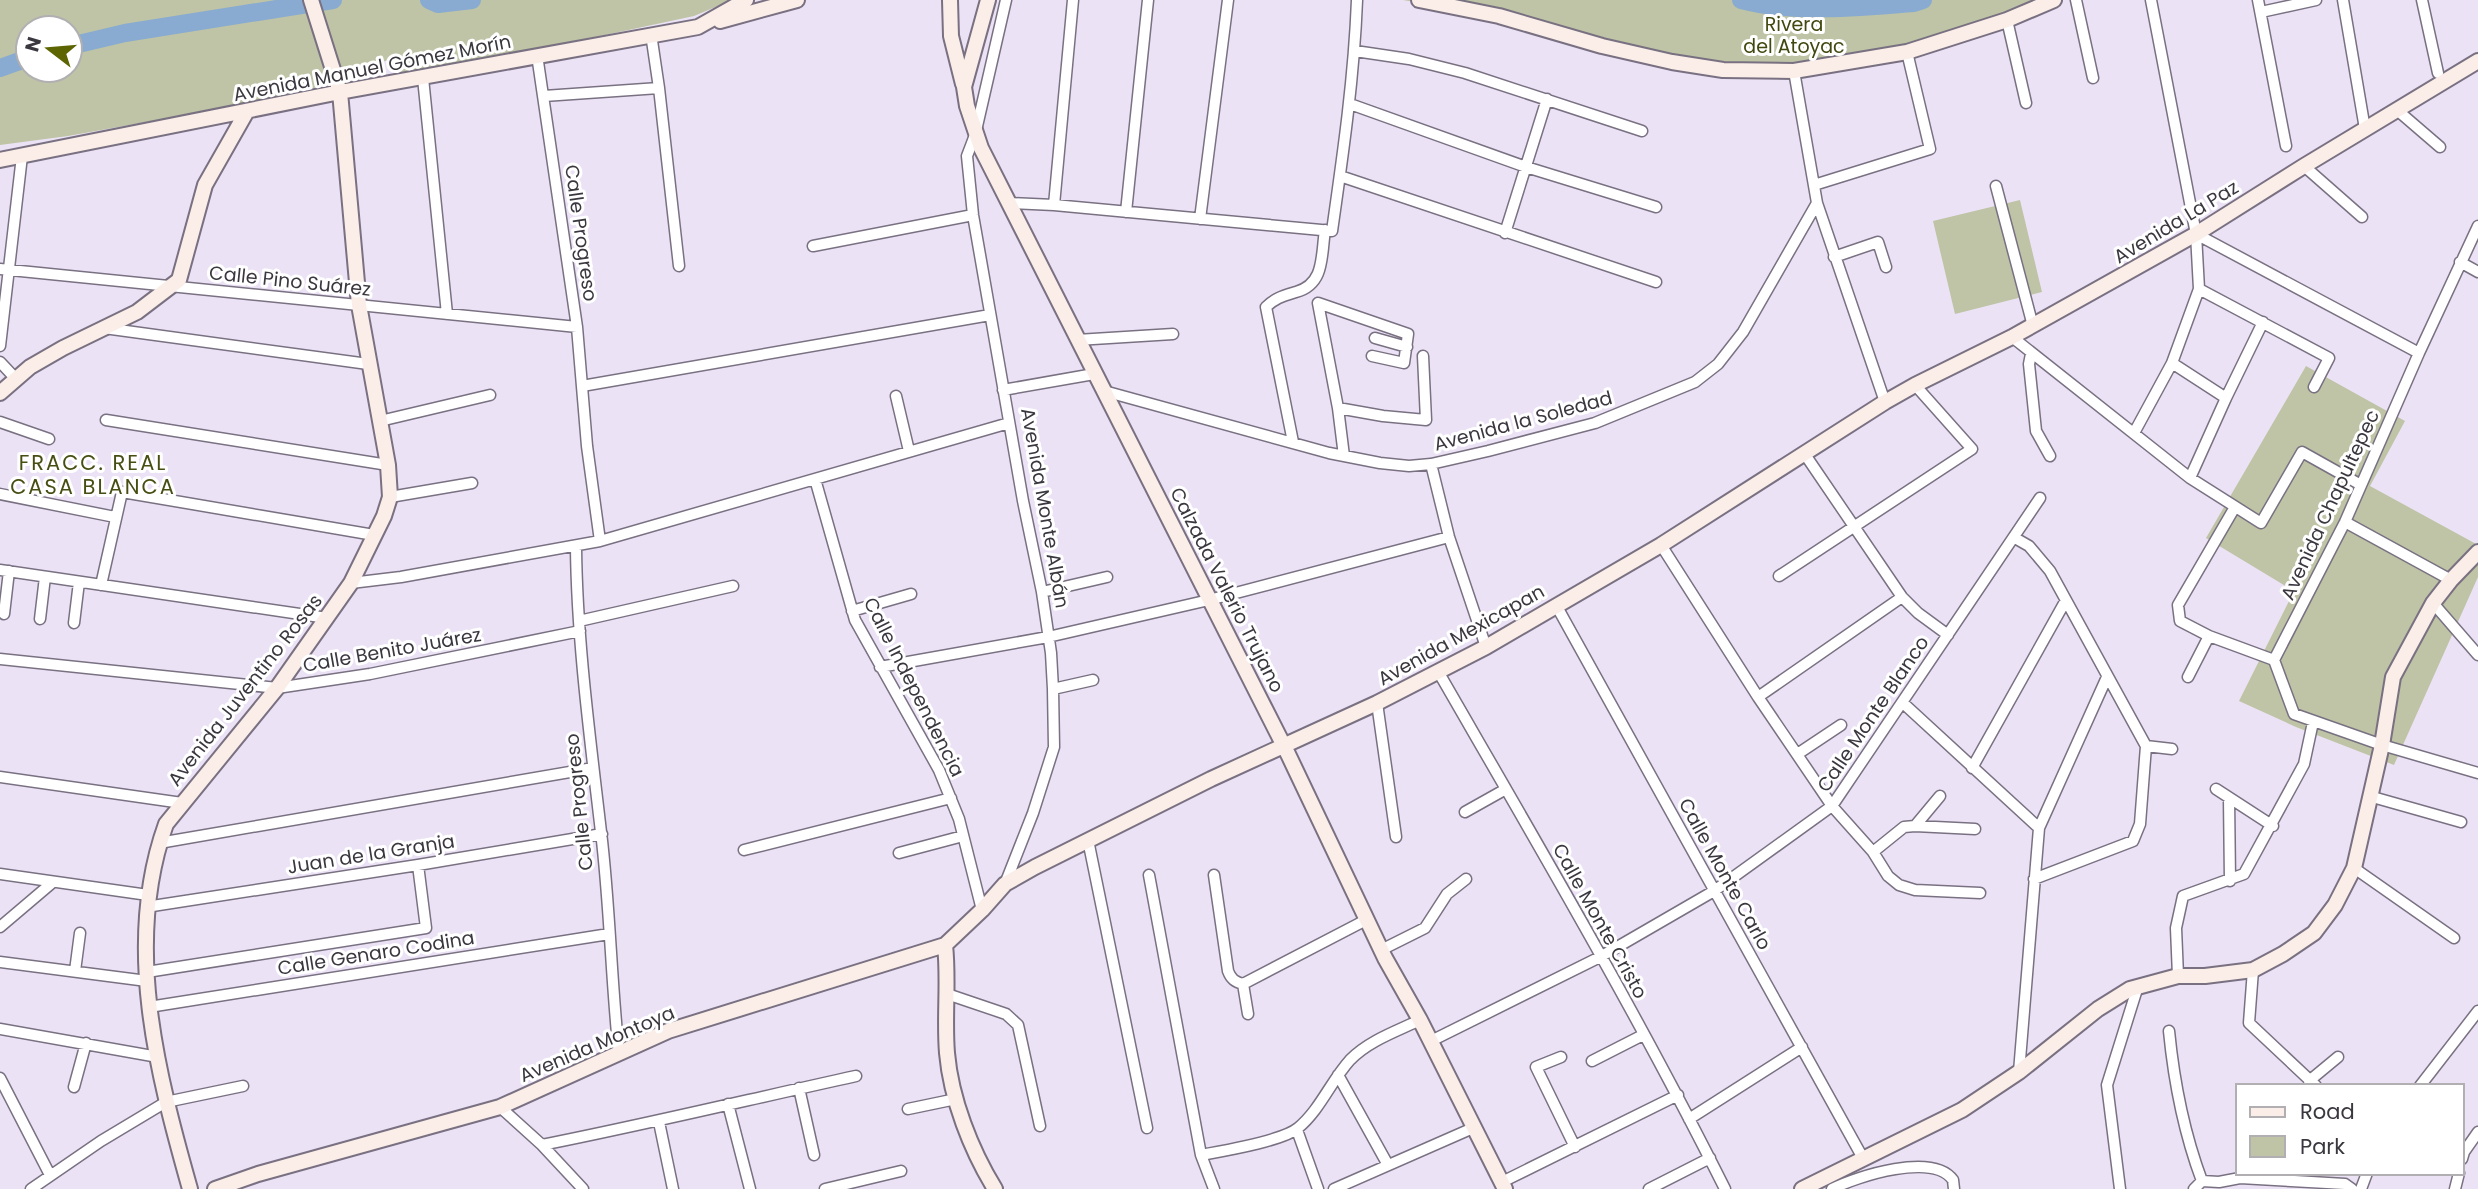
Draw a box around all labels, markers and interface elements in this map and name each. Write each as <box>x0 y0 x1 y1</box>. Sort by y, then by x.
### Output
park label: Rivera del Atoyac <box>1743 11 1845 60</box>
north arrow <box>14 14 84 84</box>
street label: Avenida Manuel Gómez Morín <box>231 28 513 108</box>
text: N <box>18 34 48 55</box>
street label: Calle Progreso <box>558 163 604 303</box>
street label: Avenida La Paz <box>2108 174 2244 270</box>
street label: Calle Pino Suárez <box>208 259 372 303</box>
street label: Avenida la Soledad <box>1431 384 1615 458</box>
street label: Avenida Chapultepec <box>2274 405 2386 605</box>
street label: Avenida Monte Albán <box>1014 406 1076 610</box>
district label: FRACC. REAL CASA BLANCA <box>10 448 176 501</box>
street label: Calzada Valerio Trujano <box>1163 483 1291 697</box>
street label: Avenida Mexicapan <box>1373 578 1549 692</box>
street label: Avenida Juventino Rosas <box>161 588 329 792</box>
street label: Calle Independencia <box>857 593 971 781</box>
street label: Calle Benito Juárez <box>301 621 483 679</box>
street label: Calle Monte Blanco <box>1811 631 1935 797</box>
street label: Calle Progreso <box>558 732 600 872</box>
street label: Calle Monte Carlo <box>1672 793 1778 955</box>
street label: Juan de la Granja <box>285 827 457 881</box>
street label: Calle Monte Cristo <box>1546 839 1654 1003</box>
street label: Calle Genaro Codina <box>276 924 476 982</box>
street label: Avenida Montoya <box>515 999 679 1089</box>
legend <box>2236 1084 2464 1175</box>
text: Road <box>2300 1097 2355 1126</box>
text: Park <box>2300 1132 2345 1161</box>

